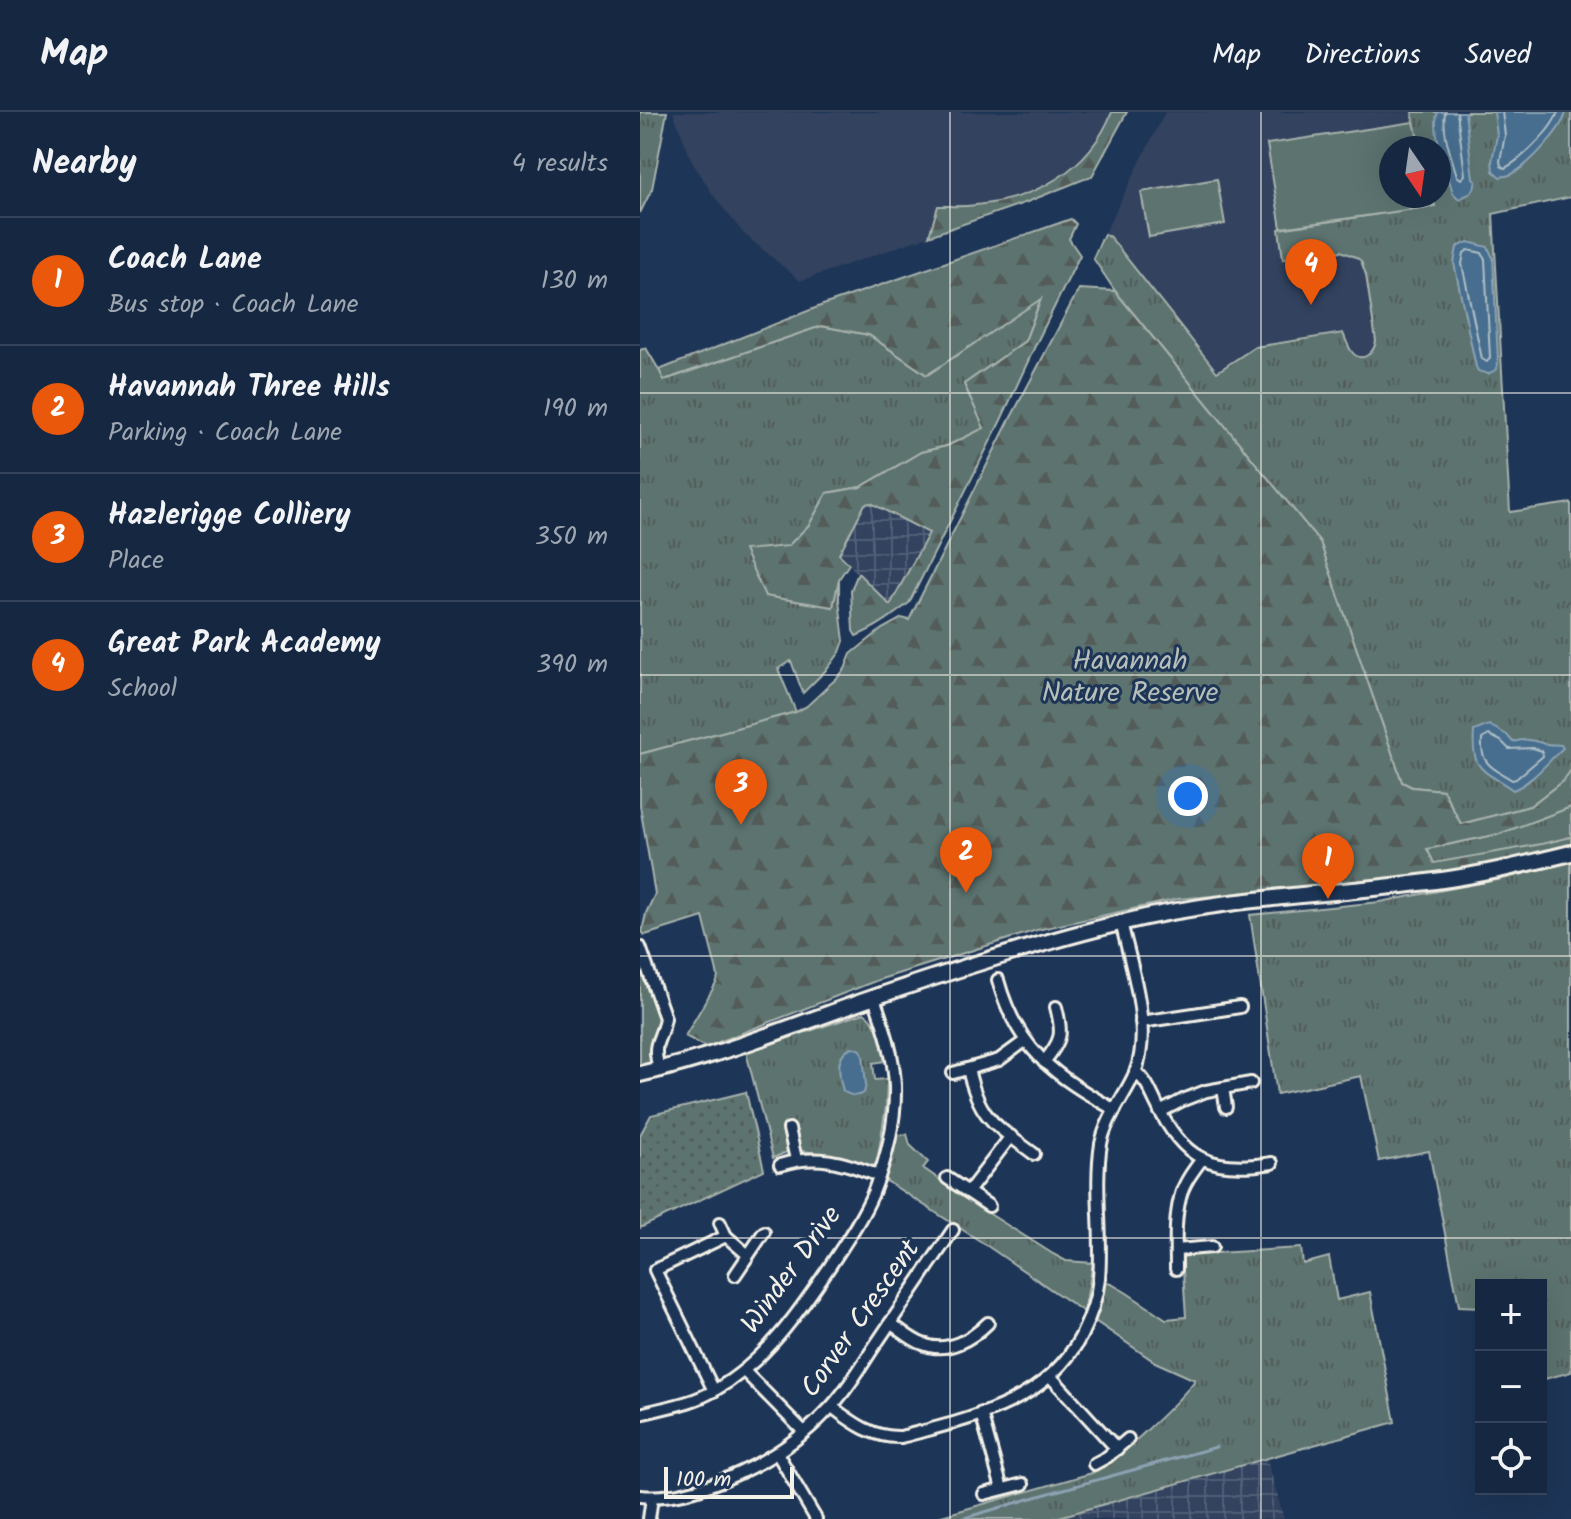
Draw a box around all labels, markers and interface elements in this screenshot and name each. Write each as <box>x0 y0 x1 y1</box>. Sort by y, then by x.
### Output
text: Map <box>40 25 109 85</box>
text: Map <box>1212 33 1261 78</box>
text: Directions <box>1305 33 1421 78</box>
text: Saved <box>1465 33 1531 78</box>
north arrow <box>1379 136 1451 208</box>
text: Nearby <box>32 137 137 191</box>
text: 4 results <box>512 143 608 185</box>
text: Coach Lane <box>108 236 262 284</box>
pin: 4 <box>1285 239 1337 305</box>
text: 1 <box>54 260 62 302</box>
text: 130 m <box>541 260 608 302</box>
text: Bus stop · Coach Lane <box>108 284 358 326</box>
text: Havannah Three Hills <box>108 364 390 412</box>
text: 2 <box>50 388 66 430</box>
text: 190 m <box>543 388 608 430</box>
text: Parking · Coach Lane <box>108 412 342 454</box>
text: Hazlerigge Colliery <box>108 492 351 540</box>
text: 3 <box>51 516 65 558</box>
text: 350 m <box>535 516 608 558</box>
text: Place <box>108 540 164 582</box>
text: Great Park Academy <box>108 620 381 668</box>
park label: Havannah Nature Reserve <box>1042 639 1219 716</box>
text: 4 <box>51 644 65 686</box>
text: 390 m <box>536 644 608 686</box>
text: School <box>108 668 177 710</box>
pin: 3 <box>715 759 767 825</box>
your location <box>1168 776 1208 816</box>
pin: 2 <box>940 827 992 893</box>
pin: 1 <box>1302 833 1354 899</box>
street label: Winder Drive <box>730 1196 854 1343</box>
street label: Corver Crescent <box>790 1229 933 1408</box>
map controls <box>1475 1279 1547 1495</box>
button: + <box>1475 1279 1547 1351</box>
button: − <box>1475 1351 1547 1423</box>
button: locate <box>1475 1423 1547 1495</box>
scale bar <box>664 1463 794 1499</box>
text: 100 m <box>676 1463 731 1498</box>

